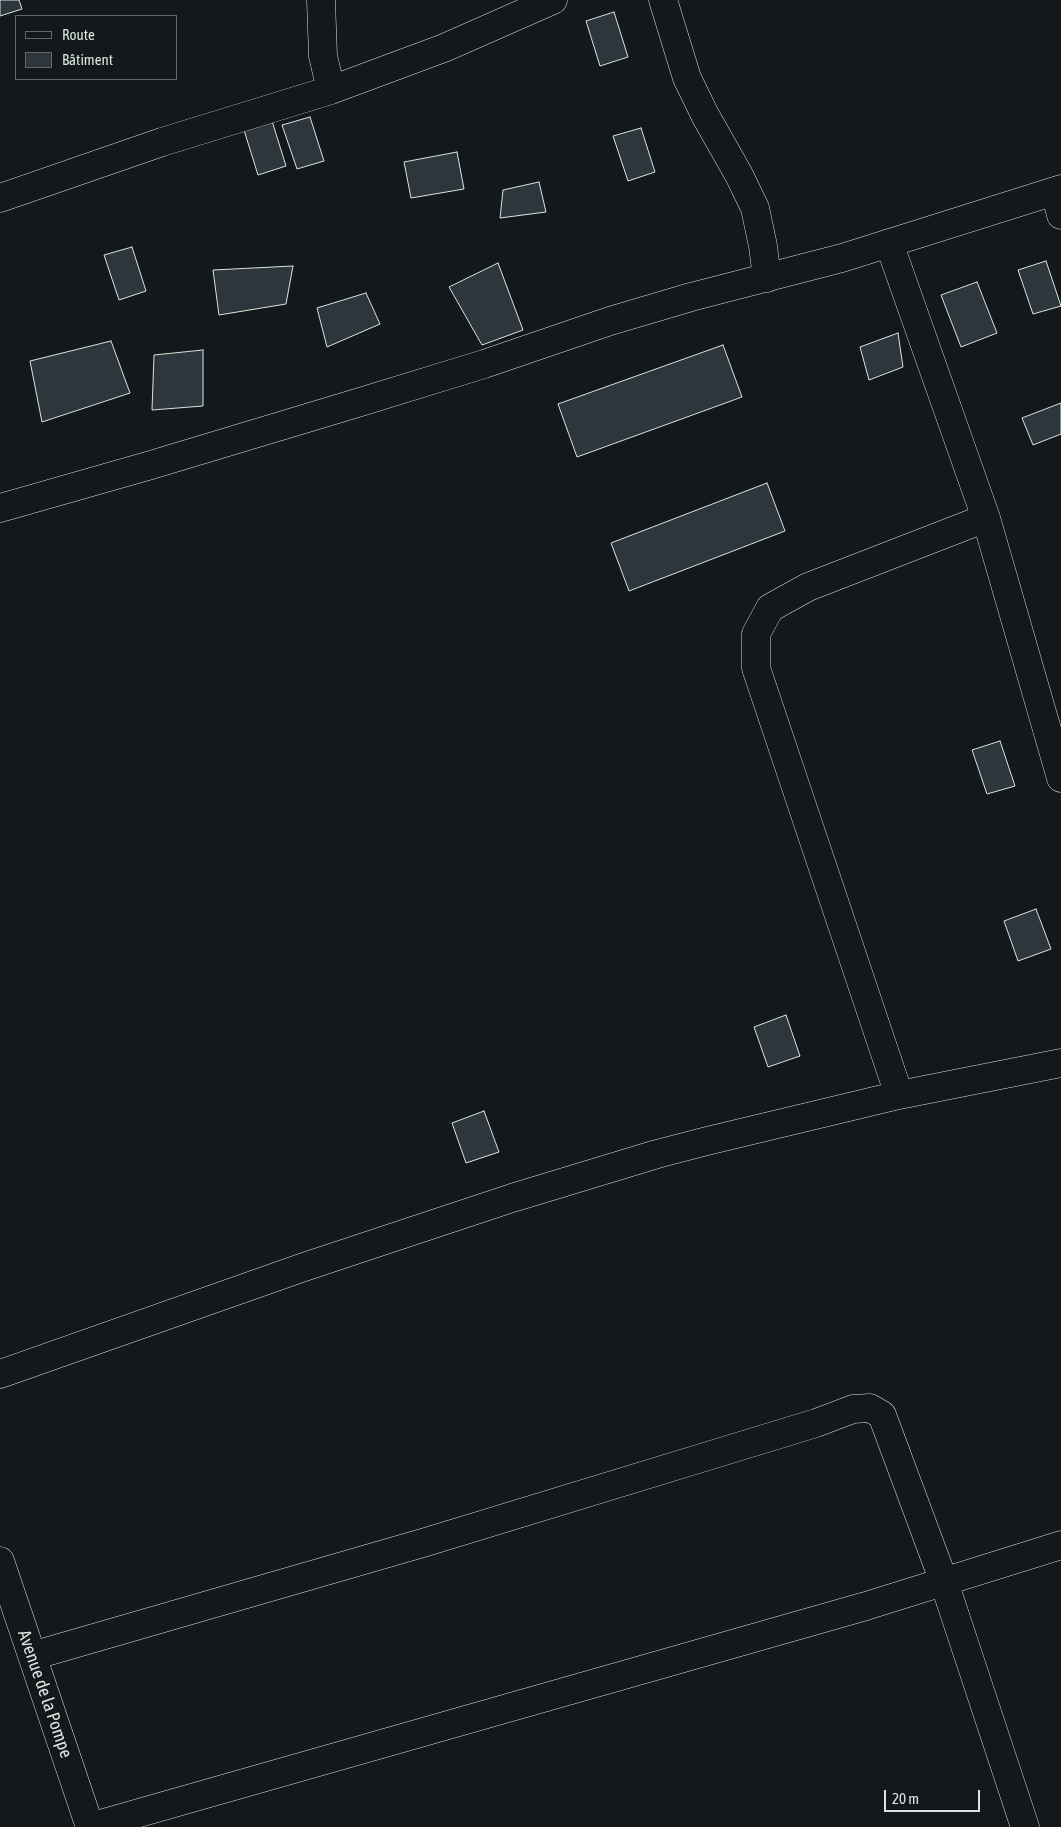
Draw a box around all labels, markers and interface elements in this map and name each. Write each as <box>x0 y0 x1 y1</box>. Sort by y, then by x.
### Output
legend <box>15 15 178 80</box>
text: Route <box>62 26 95 43</box>
text: Bâtiment <box>62 51 113 68</box>
street label: Avenue de la Pompe <box>13 1627 77 1761</box>
scale bar <box>886 1780 982 1812</box>
text: 20 m <box>892 1790 919 1807</box>

